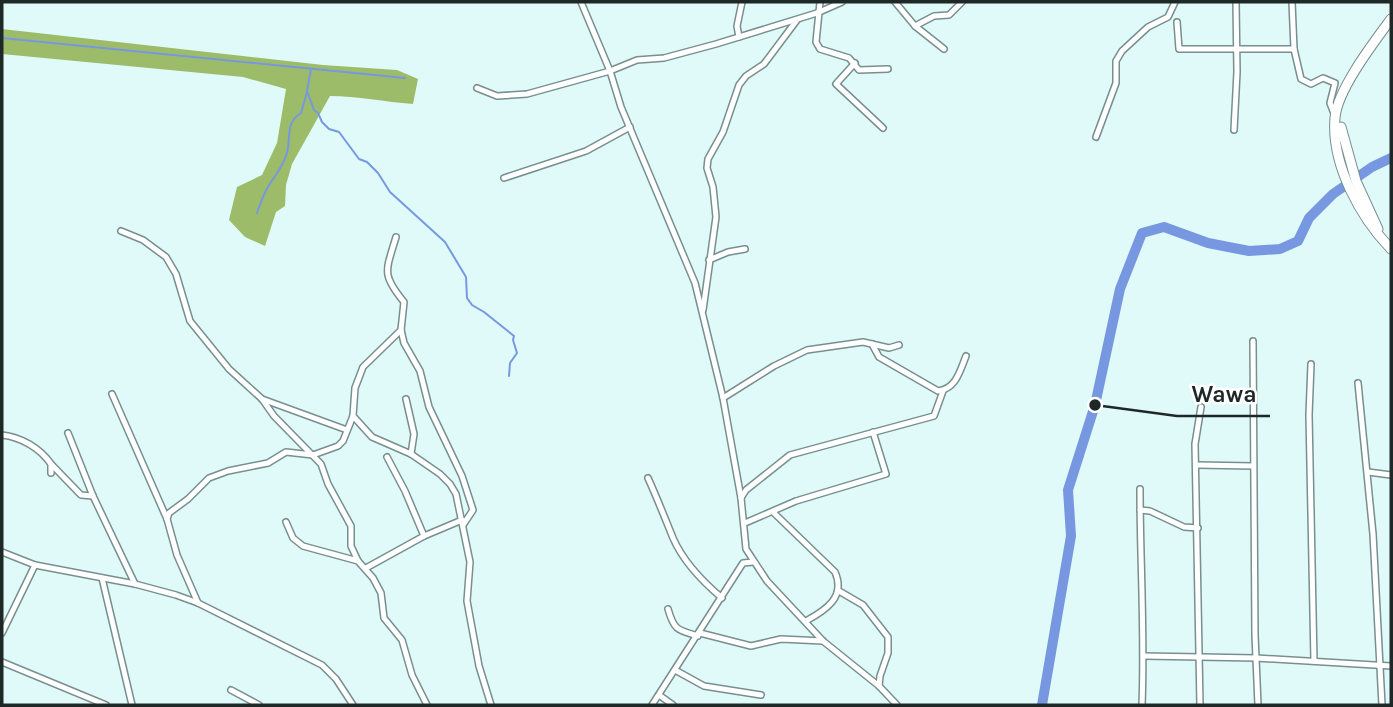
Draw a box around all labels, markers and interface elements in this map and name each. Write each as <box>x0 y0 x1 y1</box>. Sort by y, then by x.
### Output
callout: Wawa <box>1177 372 1270 416</box>
text: Wawa <box>1191 381 1257 408</box>

